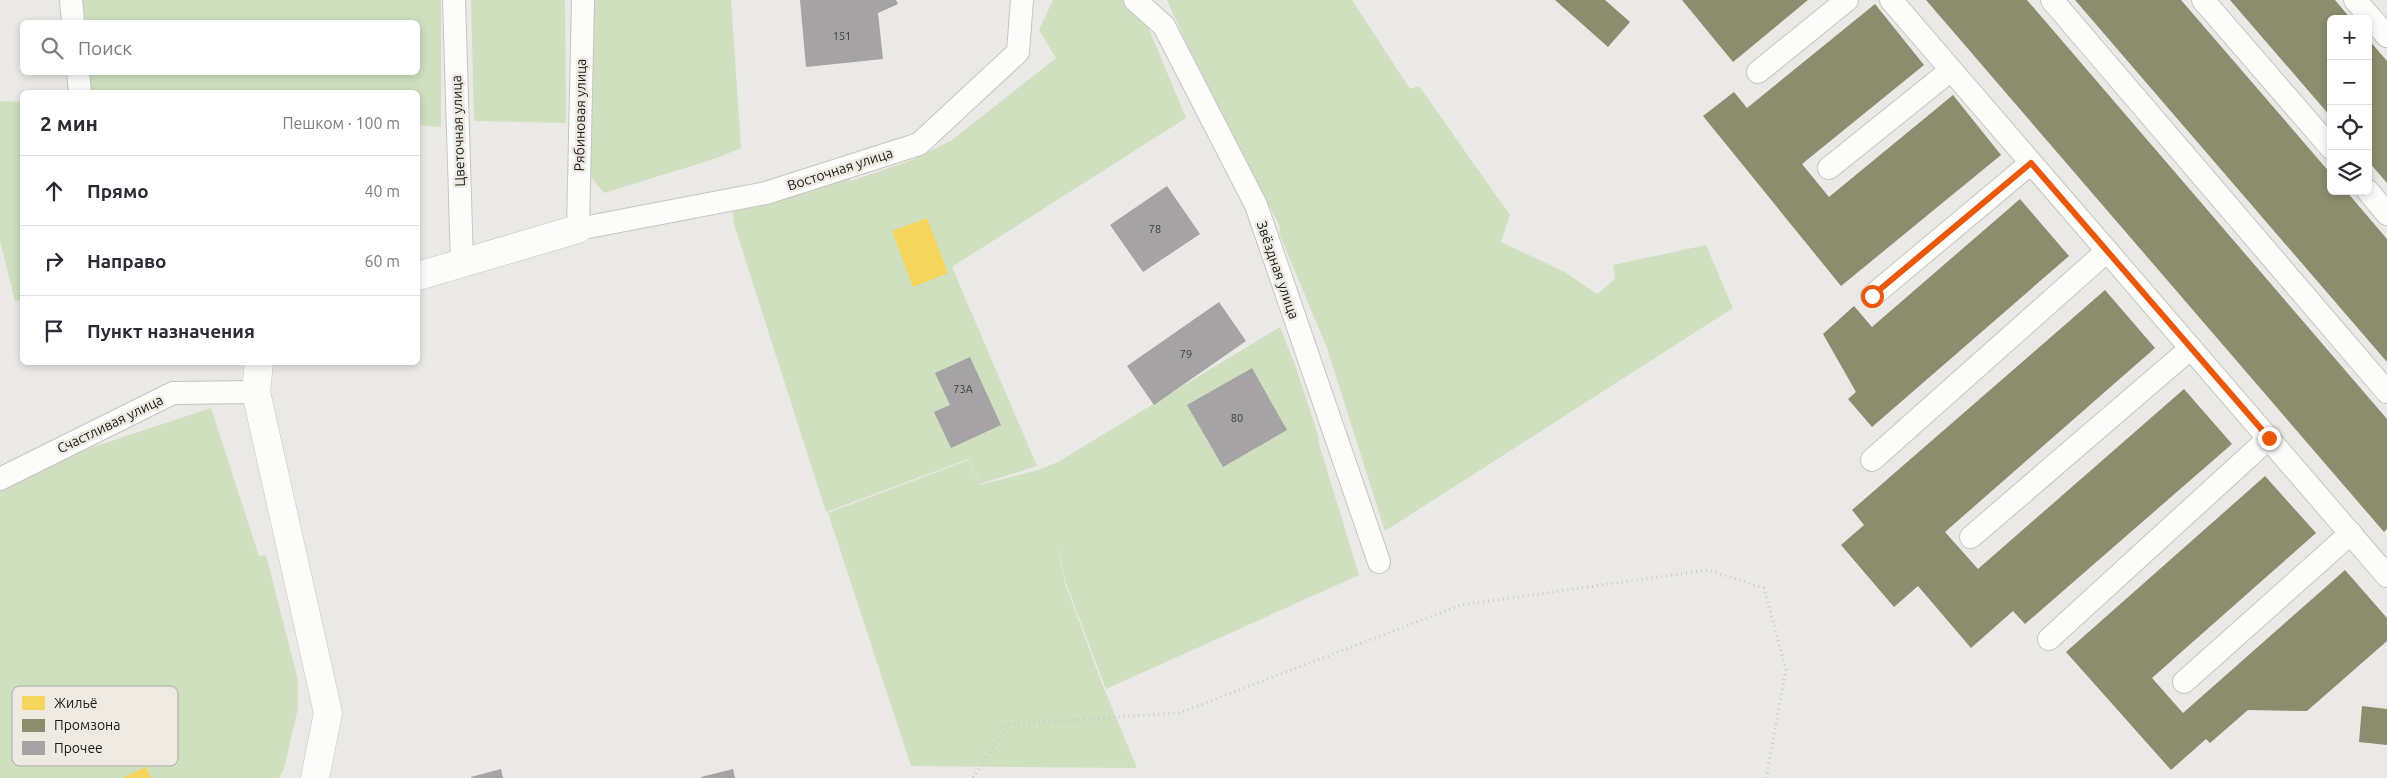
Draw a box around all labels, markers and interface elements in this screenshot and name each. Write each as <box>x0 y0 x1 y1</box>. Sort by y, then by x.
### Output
map controls <box>2327 15 2372 195</box>
button: + <box>2327 15 2372 60</box>
search box <box>20 20 420 75</box>
house number: 151 <box>833 30 851 42</box>
icon: search <box>38 34 66 62</box>
text: Поиск <box>78 37 132 59</box>
street label: Рябиновая улица <box>571 59 589 171</box>
button: − <box>2327 60 2372 105</box>
street label: Цветочная улица <box>448 75 468 187</box>
button: locate <box>2327 105 2372 150</box>
text: 2 мин <box>40 111 98 135</box>
text: Пешком · 100 m <box>282 114 400 132</box>
street label: Восточная улица <box>785 144 895 194</box>
button: layers <box>2327 150 2372 195</box>
icon: ahead <box>40 177 68 205</box>
text: Прямо <box>87 180 149 202</box>
text: 40 m <box>364 182 400 200</box>
street label: Звёздная улица <box>1254 219 1302 321</box>
house number: 78 <box>1149 223 1161 235</box>
icon: right <box>40 247 68 275</box>
text: Направо <box>87 250 167 272</box>
text: 60 m <box>364 252 400 270</box>
route start <box>1861 285 1884 308</box>
icon: arrive <box>40 317 68 345</box>
text: Пункт назначения <box>87 320 255 342</box>
house number: 79 <box>1180 348 1192 360</box>
house number: 73А <box>953 383 974 395</box>
street label: Счастливая улица <box>55 391 165 457</box>
house number: 80 <box>1231 412 1243 424</box>
route end <box>2258 427 2281 450</box>
legend <box>12 686 178 766</box>
text: Жильё <box>54 695 98 711</box>
text: Промзона <box>54 717 121 733</box>
text: Прочее <box>54 740 103 756</box>

